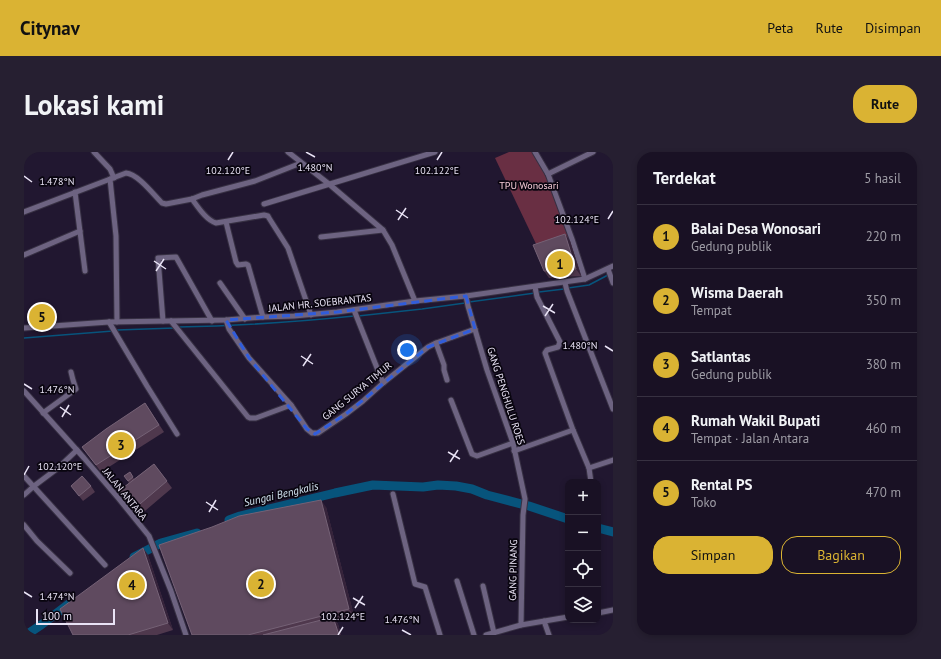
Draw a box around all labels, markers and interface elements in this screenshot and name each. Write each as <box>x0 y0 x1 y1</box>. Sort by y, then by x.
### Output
text: Citynav <box>20 16 80 40</box>
text: Peta <box>767 19 793 37</box>
text: Rute <box>815 19 843 37</box>
text: Disimpan <box>865 19 921 37</box>
button: Rute <box>853 85 917 123</box>
text: Lokasi kami <box>24 86 164 123</box>
text: 1.480°N <box>298 161 332 174</box>
text: 102.120°E <box>206 164 250 177</box>
text: 102.122°E <box>415 164 459 177</box>
text: Terdekat <box>653 167 716 189</box>
text: 5 hasil <box>864 170 901 187</box>
text: 1.478°N <box>40 175 74 188</box>
park label: TPU Wonosari <box>499 179 559 192</box>
text: 102.124°E <box>555 213 599 226</box>
text: Balai Desa Wonosari <box>691 219 821 238</box>
text: 1 <box>662 228 670 245</box>
text: 220 m <box>866 228 901 245</box>
text: Gedung publik <box>691 238 772 255</box>
pin: 1 <box>547 249 573 279</box>
text: Wisma Daerah <box>691 283 783 302</box>
street label: JALAN HR. SOEBRANTAS <box>267 291 372 315</box>
text: 2 <box>662 292 670 309</box>
text: 350 m <box>866 292 901 309</box>
pin: 5 <box>29 302 55 332</box>
text: Tempat <box>691 302 732 319</box>
text: 1.480°N <box>563 339 597 352</box>
your location <box>397 340 417 360</box>
street label: GANG PENGHULU ROES <box>484 346 528 446</box>
text: Satlantas <box>691 347 751 366</box>
text: 3 <box>662 356 670 373</box>
text: 380 m <box>866 356 901 373</box>
street label: GANG SURYA TIMUR <box>319 359 395 423</box>
text: Gedung publik <box>691 366 772 383</box>
text: 1.476°N <box>40 383 74 396</box>
text: Rumah Wakil Bupati <box>691 411 820 430</box>
text: 4 <box>662 420 670 437</box>
text: 460 m <box>866 420 901 437</box>
pin: 3 <box>108 430 134 460</box>
text: Tempat · Jalan Antara <box>691 430 809 447</box>
text: 102.120°E <box>38 460 82 473</box>
street label: JALAN ANTARA <box>99 464 150 523</box>
text: Rental PS <box>691 475 753 494</box>
water label: Sungai Bengkalis <box>242 478 320 509</box>
map controls <box>565 479 601 623</box>
button: + <box>565 479 601 515</box>
text: 5 <box>662 484 670 501</box>
text: 470 m <box>866 484 901 501</box>
text: Toko <box>691 494 717 511</box>
button: − <box>565 515 601 551</box>
button: Simpan <box>653 536 773 574</box>
button: Bagikan <box>781 536 901 574</box>
street label: GANG PINANG <box>506 539 520 601</box>
button: locate <box>565 551 601 587</box>
pin: 2 <box>248 569 274 599</box>
pin: 4 <box>119 570 145 600</box>
button: layers <box>565 587 601 623</box>
text: 1.474°N <box>40 590 74 603</box>
scale bar <box>36 607 115 626</box>
text: 100 m <box>42 609 72 623</box>
text: 102.124°E <box>321 610 365 623</box>
text: 1.476°N <box>385 613 419 626</box>

